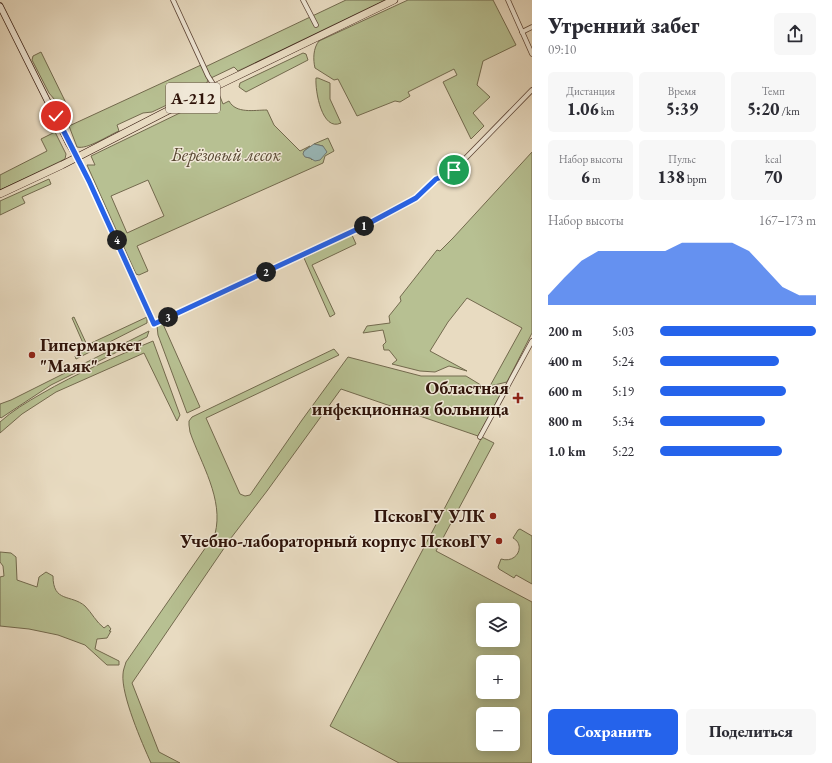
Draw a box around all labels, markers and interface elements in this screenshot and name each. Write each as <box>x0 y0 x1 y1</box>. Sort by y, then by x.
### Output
text: Утренний забег <box>548 11 699 40</box>
button: share <box>774 13 816 55</box>
text: 09:10 <box>548 41 576 58</box>
road number: А-212 <box>166 83 220 113</box>
text: Дистанция <box>566 84 615 98</box>
text: Время <box>668 84 696 98</box>
text: Темп <box>762 84 785 98</box>
text: 1.06 <box>567 98 599 120</box>
text: 5:39 <box>666 98 698 120</box>
text: 5:20 <box>747 98 779 120</box>
pin <box>39 99 73 133</box>
text: km <box>599 104 615 118</box>
text: /km <box>779 104 800 118</box>
icon: check <box>45 105 67 127</box>
park label: Берёзовый лесок <box>170 143 281 167</box>
text: Набор высоты <box>559 152 623 166</box>
text: Пульс <box>668 152 696 166</box>
text: kcal <box>765 152 782 166</box>
pin <box>437 153 471 187</box>
icon: arrive <box>443 159 465 181</box>
text: 6 <box>581 166 590 188</box>
text: 138 <box>657 166 685 188</box>
text: 70 <box>764 166 783 188</box>
text: m <box>590 172 601 186</box>
text: bpm <box>685 172 707 186</box>
text: Набор высоты <box>548 212 624 229</box>
text: 167–173 m <box>759 212 816 229</box>
pin: 1 <box>354 216 374 236</box>
text: 1 <box>361 219 367 233</box>
pin: 4 <box>107 230 127 250</box>
text: 4 <box>114 233 120 247</box>
pin: 2 <box>256 262 276 282</box>
text: 2 <box>263 265 269 279</box>
pin: 3 <box>158 307 178 327</box>
text: 3 <box>165 310 171 324</box>
text: 200 m <box>548 323 582 340</box>
text: 5:03 <box>612 323 634 340</box>
place label: Гипермаркет "Маяк" <box>40 333 141 377</box>
marker: Гипермаркет "Маяк" <box>27 350 37 360</box>
text: 400 m <box>548 353 582 370</box>
text: 5:24 <box>612 353 634 370</box>
place label: Областная инфекционная больница <box>312 376 509 420</box>
text: 600 m <box>548 383 582 400</box>
text: 5:19 <box>612 383 634 400</box>
marker: Областная инфекционная больница <box>512 392 524 404</box>
text: 800 m <box>548 413 582 430</box>
text: 5:34 <box>612 413 634 430</box>
text: 1.0 km <box>548 443 586 460</box>
text: 5:22 <box>612 443 634 460</box>
place label: ПсковГУ УЛК <box>374 504 485 527</box>
marker: ПсковГУ УЛК <box>488 511 498 521</box>
place label: Учебно-лабораторный корпус ПсковГУ <box>179 529 492 552</box>
marker: Учебно-лабораторный корпус ПсковГУ <box>494 536 504 546</box>
map controls <box>476 603 520 751</box>
button: layers <box>476 603 520 647</box>
button: + <box>476 655 520 699</box>
button: − <box>476 707 520 751</box>
button: Сохранить <box>548 709 678 755</box>
button: Поделиться <box>686 709 816 755</box>

